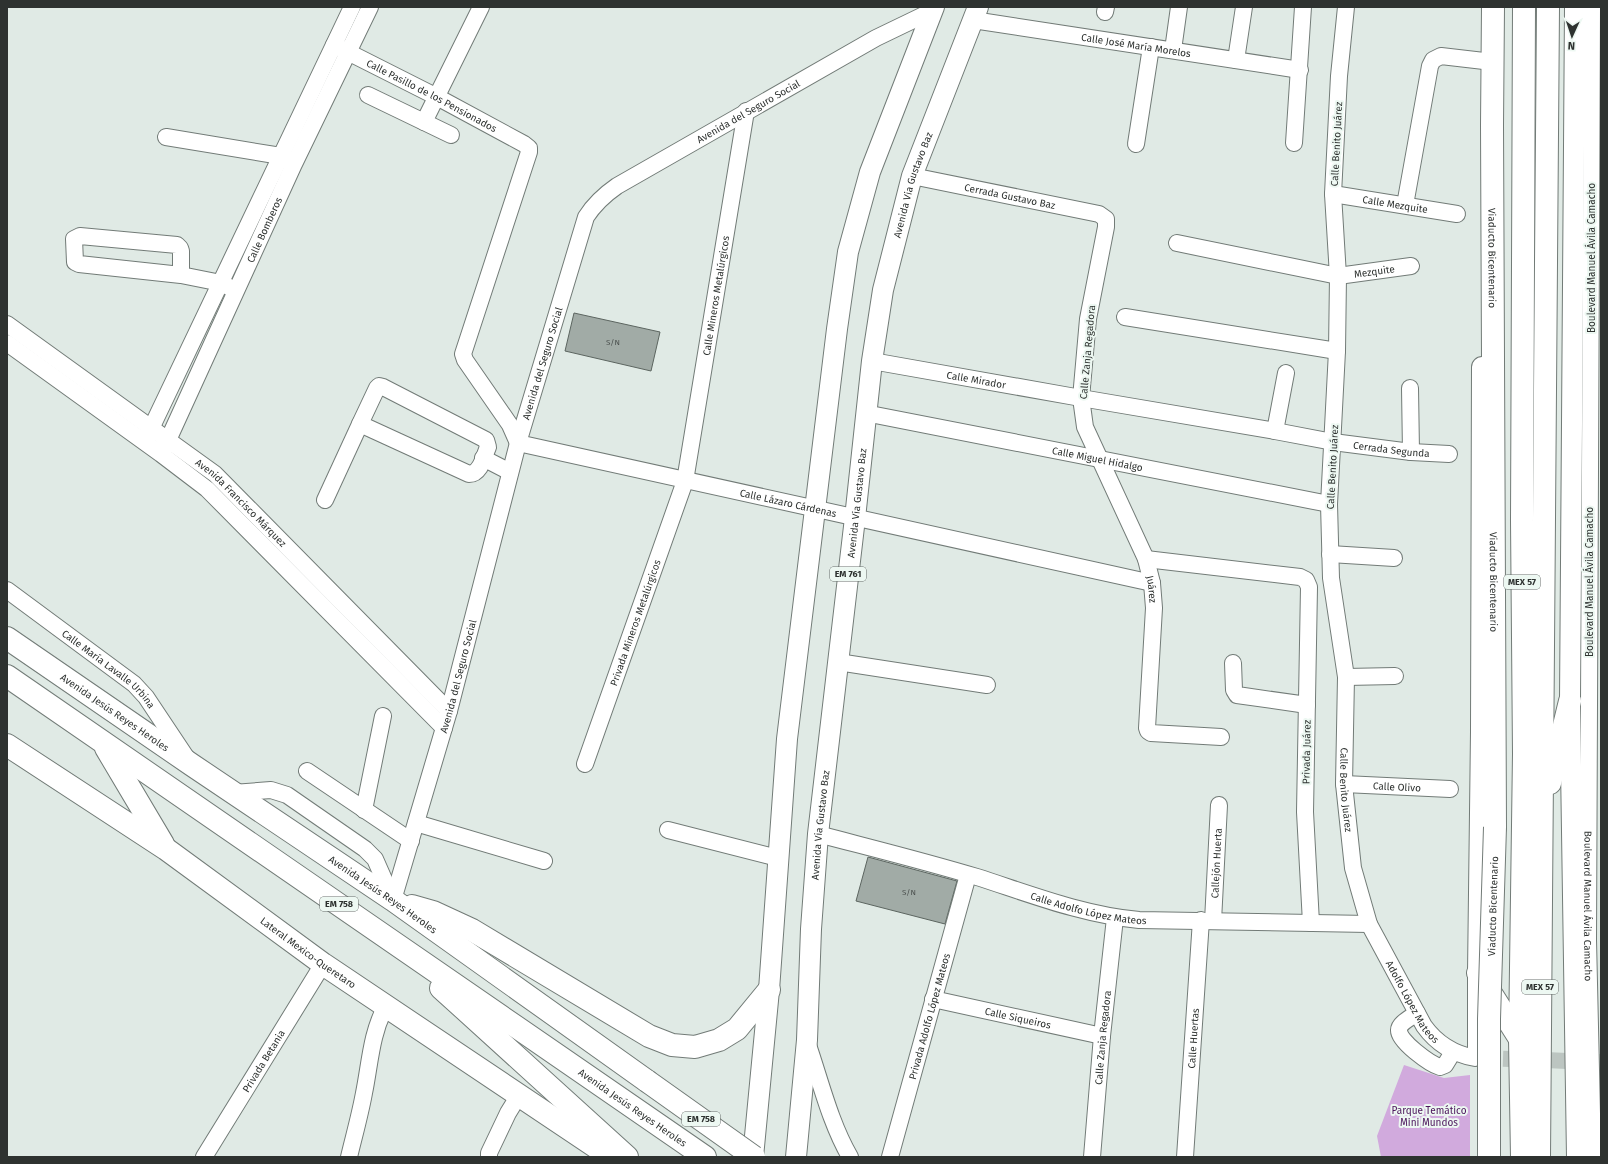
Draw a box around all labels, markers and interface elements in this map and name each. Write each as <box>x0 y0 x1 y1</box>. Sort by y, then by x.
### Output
north arrow <box>1552 16 1592 56</box>
street label: Calle José María Morelos <box>1080 32 1192 60</box>
text: N <box>1568 39 1575 52</box>
street label: Calle Pasillo de los Pensionados <box>364 57 499 135</box>
street label: Avenida del Seguro Social <box>695 78 802 146</box>
street label: Calle Benito Juárez <box>1329 101 1345 187</box>
street label: Avenida Via Gustavo Baz <box>891 130 936 239</box>
street label: Cerrada Gustavo Baz <box>963 182 1057 212</box>
street label: Boulevard Manuel Ávila Camacho <box>1584 183 1598 333</box>
street label: Calle Mezquite <box>1362 194 1428 216</box>
street label: Calle Bomberos <box>245 195 285 265</box>
street label: Viaducto Bicentenario <box>1485 208 1498 308</box>
street label: Calle Mineros Metalúrgicos <box>701 235 732 357</box>
street label: Mezquite <box>1353 263 1396 281</box>
street label: Calle Zanja Regadora <box>1078 304 1098 400</box>
street label: Avenida del Seguro Social <box>520 306 566 421</box>
house number: S/N <box>606 338 620 347</box>
street label: Calle Mirador <box>946 369 1007 392</box>
street label: Calle Benito Juárez <box>1325 424 1341 510</box>
street label: Cerrada Segunda <box>1352 440 1430 460</box>
street label: Calle Miguel Hidalgo <box>1051 445 1144 474</box>
street label: Avenida Via Gustavo Baz <box>845 447 870 559</box>
street label: Avenida Francisco Márquez <box>193 457 289 550</box>
street label: Calle Lázaro Cárdenas <box>739 487 838 520</box>
street label: Boulevard Manuel Ávila Camacho <box>1582 507 1596 657</box>
street label: Viaducto Bicentenario <box>1487 532 1499 632</box>
street label: Privada Mineros Metalúrgicos <box>608 558 664 688</box>
road number: EM 761 <box>830 567 866 581</box>
street label: Juárez <box>1143 574 1159 604</box>
road number: MEX 57 <box>1504 575 1540 589</box>
street label: Avenida del Seguro Social <box>438 618 479 735</box>
street label: Calle María Lavalle Urbina <box>59 628 157 711</box>
street label: Avenida Jesús Reyes Heroles <box>58 672 171 755</box>
street label: Privada Juárez <box>1300 719 1314 784</box>
street label: Calle Benito Juárez <box>1337 747 1354 833</box>
street label: Avenida Via Gustavo Baz <box>810 769 833 880</box>
street label: Calle Olivo <box>1373 780 1421 795</box>
street label: Callejón Huerta <box>1209 828 1225 899</box>
street label: Boulevard Manuel Ávila Camacho <box>1581 831 1595 982</box>
street label: Avenida Jesús Reyes Heroles <box>326 853 439 937</box>
street label: Viaducto Bicentenario <box>1486 856 1501 956</box>
house number: S/N <box>902 888 916 897</box>
street label: Calle Adolfo López Mateos <box>1029 890 1147 927</box>
road number: EM 758 <box>320 897 358 911</box>
street label: Lateral Mexico-Queretaro <box>258 915 358 991</box>
street label: Privada Adolfo López Mateos <box>907 952 953 1081</box>
street label: Adolfo López Mateos <box>1383 959 1441 1046</box>
road number: MEX 57 <box>1522 980 1558 994</box>
street label: Calle Zanja Regadora <box>1093 990 1114 1085</box>
street label: Calle Siqueiros <box>984 1006 1052 1032</box>
street label: Calle Huertas <box>1186 1008 1202 1069</box>
street label: Privada Betania <box>240 1028 288 1095</box>
street label: Avenida Jesús Reyes Heroles <box>576 1067 689 1150</box>
park label: Parque Temático Mini Mundos <box>1391 1105 1467 1129</box>
road number: EM 758 <box>682 1112 720 1126</box>

